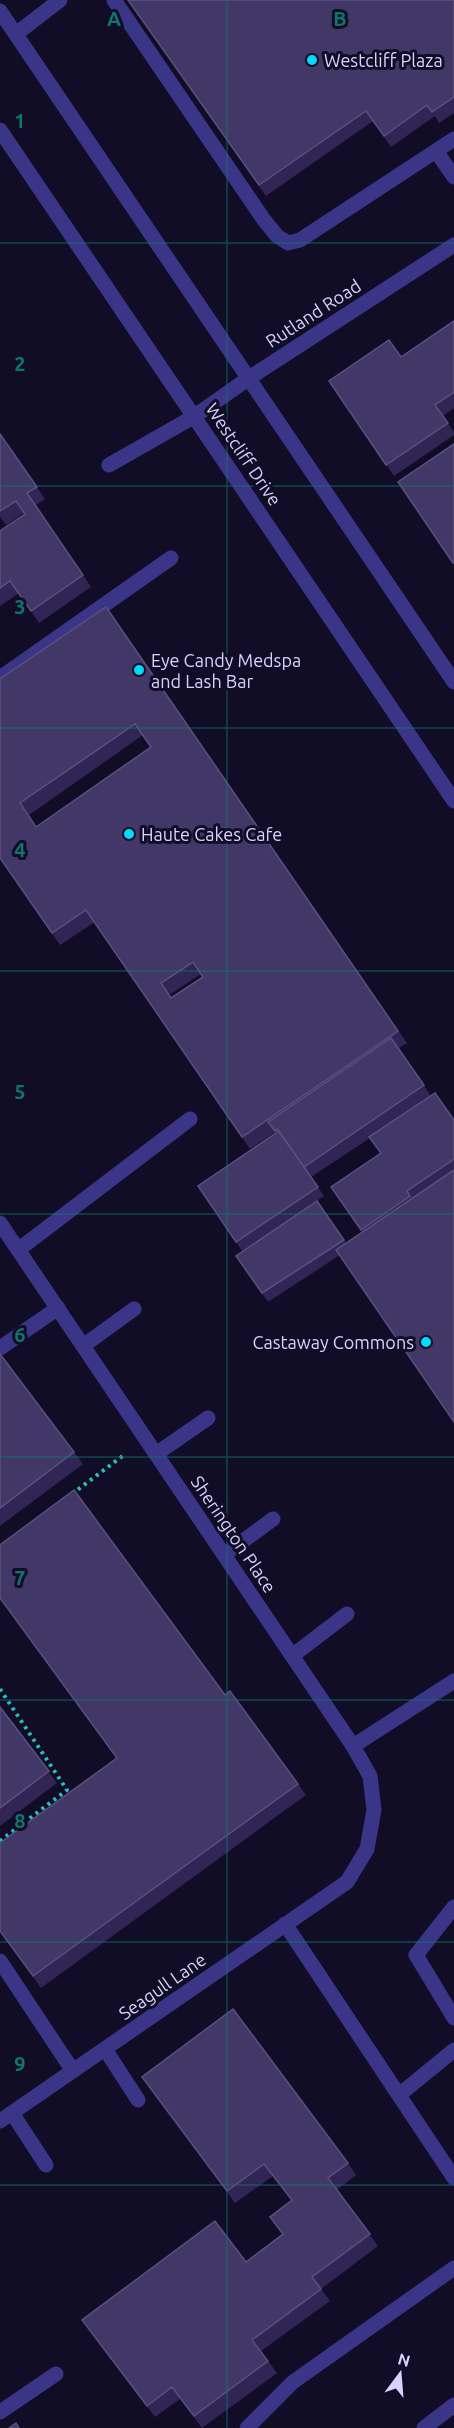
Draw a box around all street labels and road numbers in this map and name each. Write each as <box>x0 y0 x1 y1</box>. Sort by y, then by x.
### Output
street label: Rutland Road <box>262 275 364 351</box>
street label: Westcliff Drive <box>202 399 286 509</box>
street label: Sherington Place <box>188 1472 280 1596</box>
street label: Seagull Lane <box>115 1949 209 2023</box>

